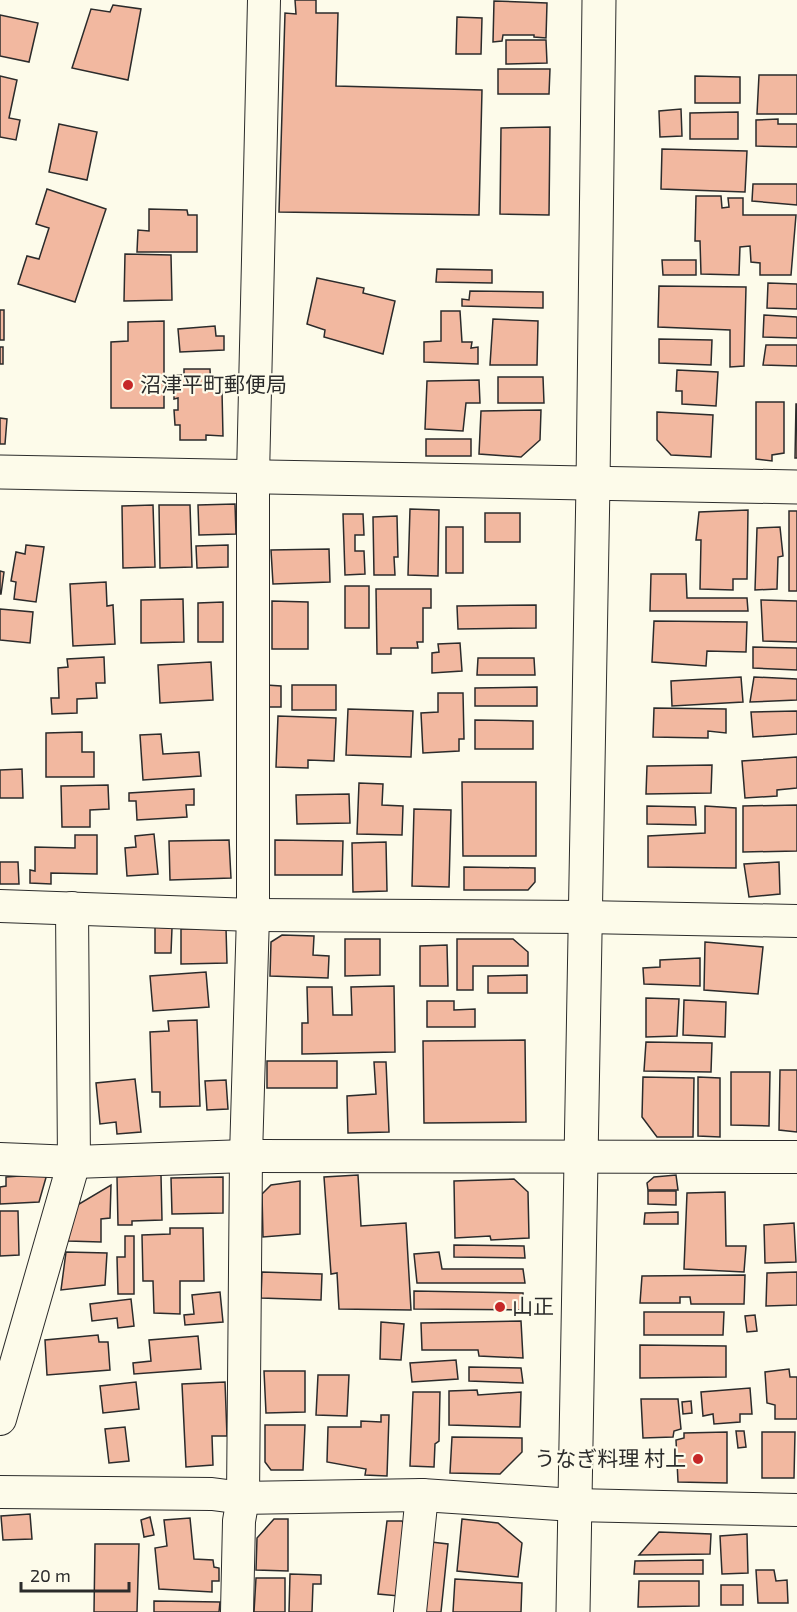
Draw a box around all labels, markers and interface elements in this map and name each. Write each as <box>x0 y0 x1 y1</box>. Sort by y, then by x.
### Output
place label: 沼津平町郵便局 <box>140 371 287 396</box>
marker: 沼津平町郵便局 <box>121 378 135 392</box>
place label: 山正 <box>512 1293 554 1318</box>
marker: 山正 <box>493 1300 507 1314</box>
place label: うなぎ料理 村上 <box>534 1445 686 1470</box>
marker: うなぎ料理 村上 <box>691 1452 705 1466</box>
scale bar <box>21 1555 129 1593</box>
text: 20 m <box>30 1564 71 1586</box>

